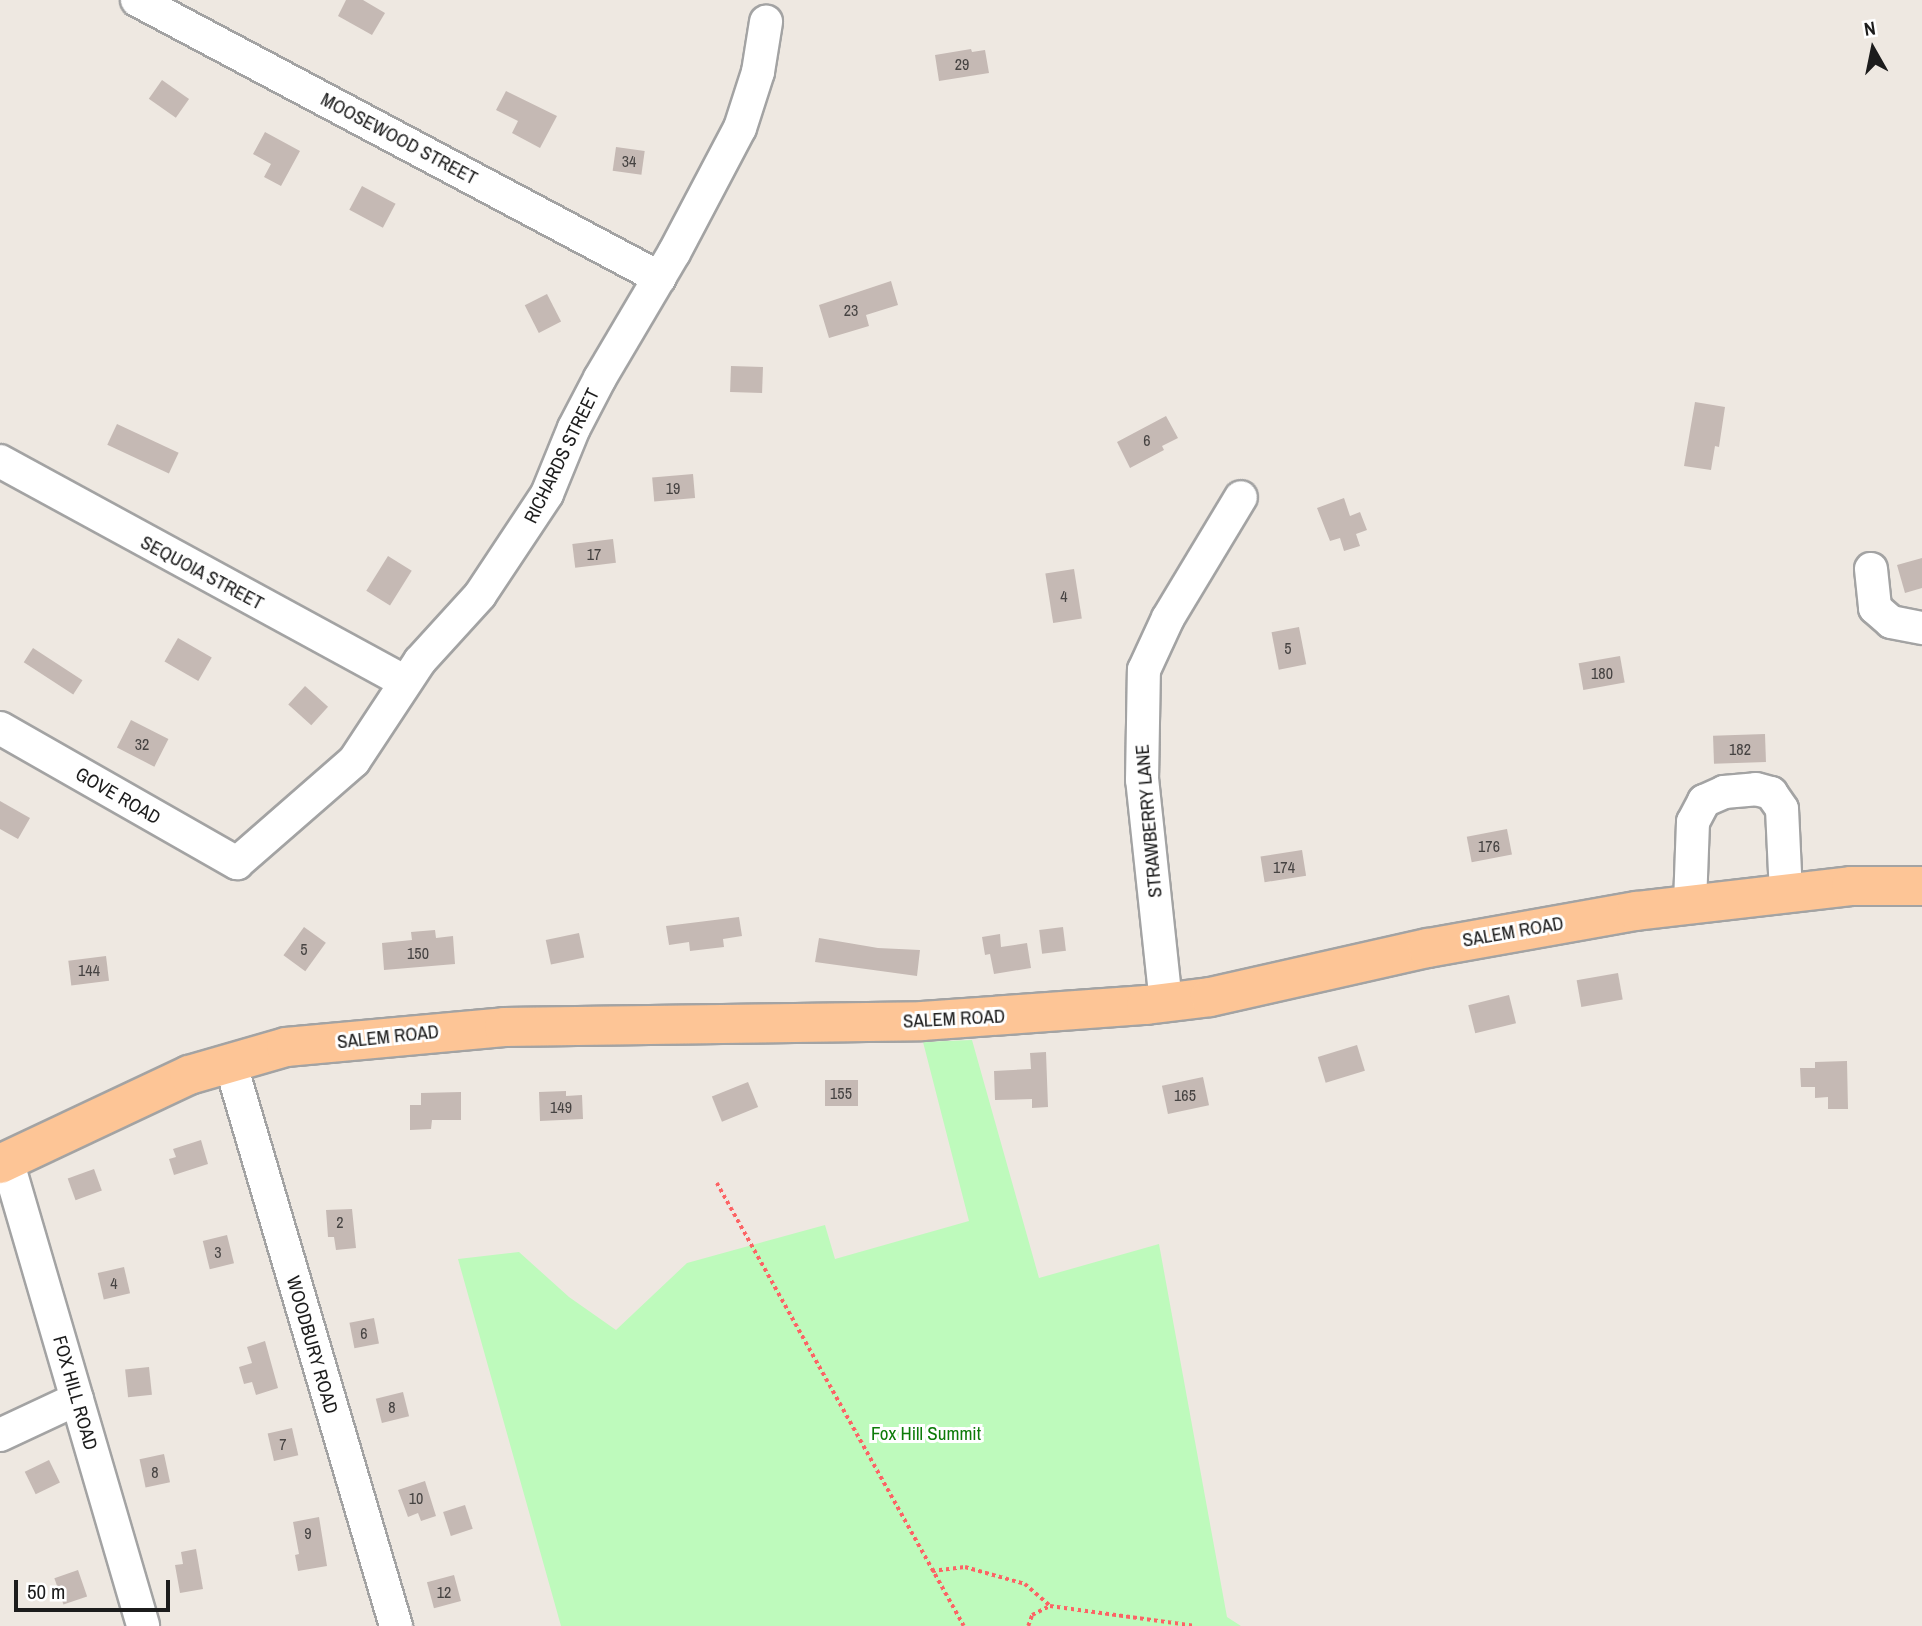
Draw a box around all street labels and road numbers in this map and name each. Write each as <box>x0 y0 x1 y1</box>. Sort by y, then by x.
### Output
street label: MOOSEWOOD STREET <box>317 88 481 190</box>
street label: RICHARDS STREET <box>519 385 605 527</box>
street label: SEQUOIA STREET <box>136 531 268 615</box>
street label: STRAWBERRY LANE <box>1131 743 1167 899</box>
street label: GOVE ROAD <box>71 763 165 829</box>
street label: SALEM ROAD <box>1461 912 1565 952</box>
street label: SALEM ROAD <box>902 1005 1006 1033</box>
street label: SALEM ROAD <box>336 1020 440 1054</box>
street label: WOODBURY ROAD <box>281 1273 343 1417</box>
street label: FOX HILL ROAD <box>48 1333 102 1453</box>

